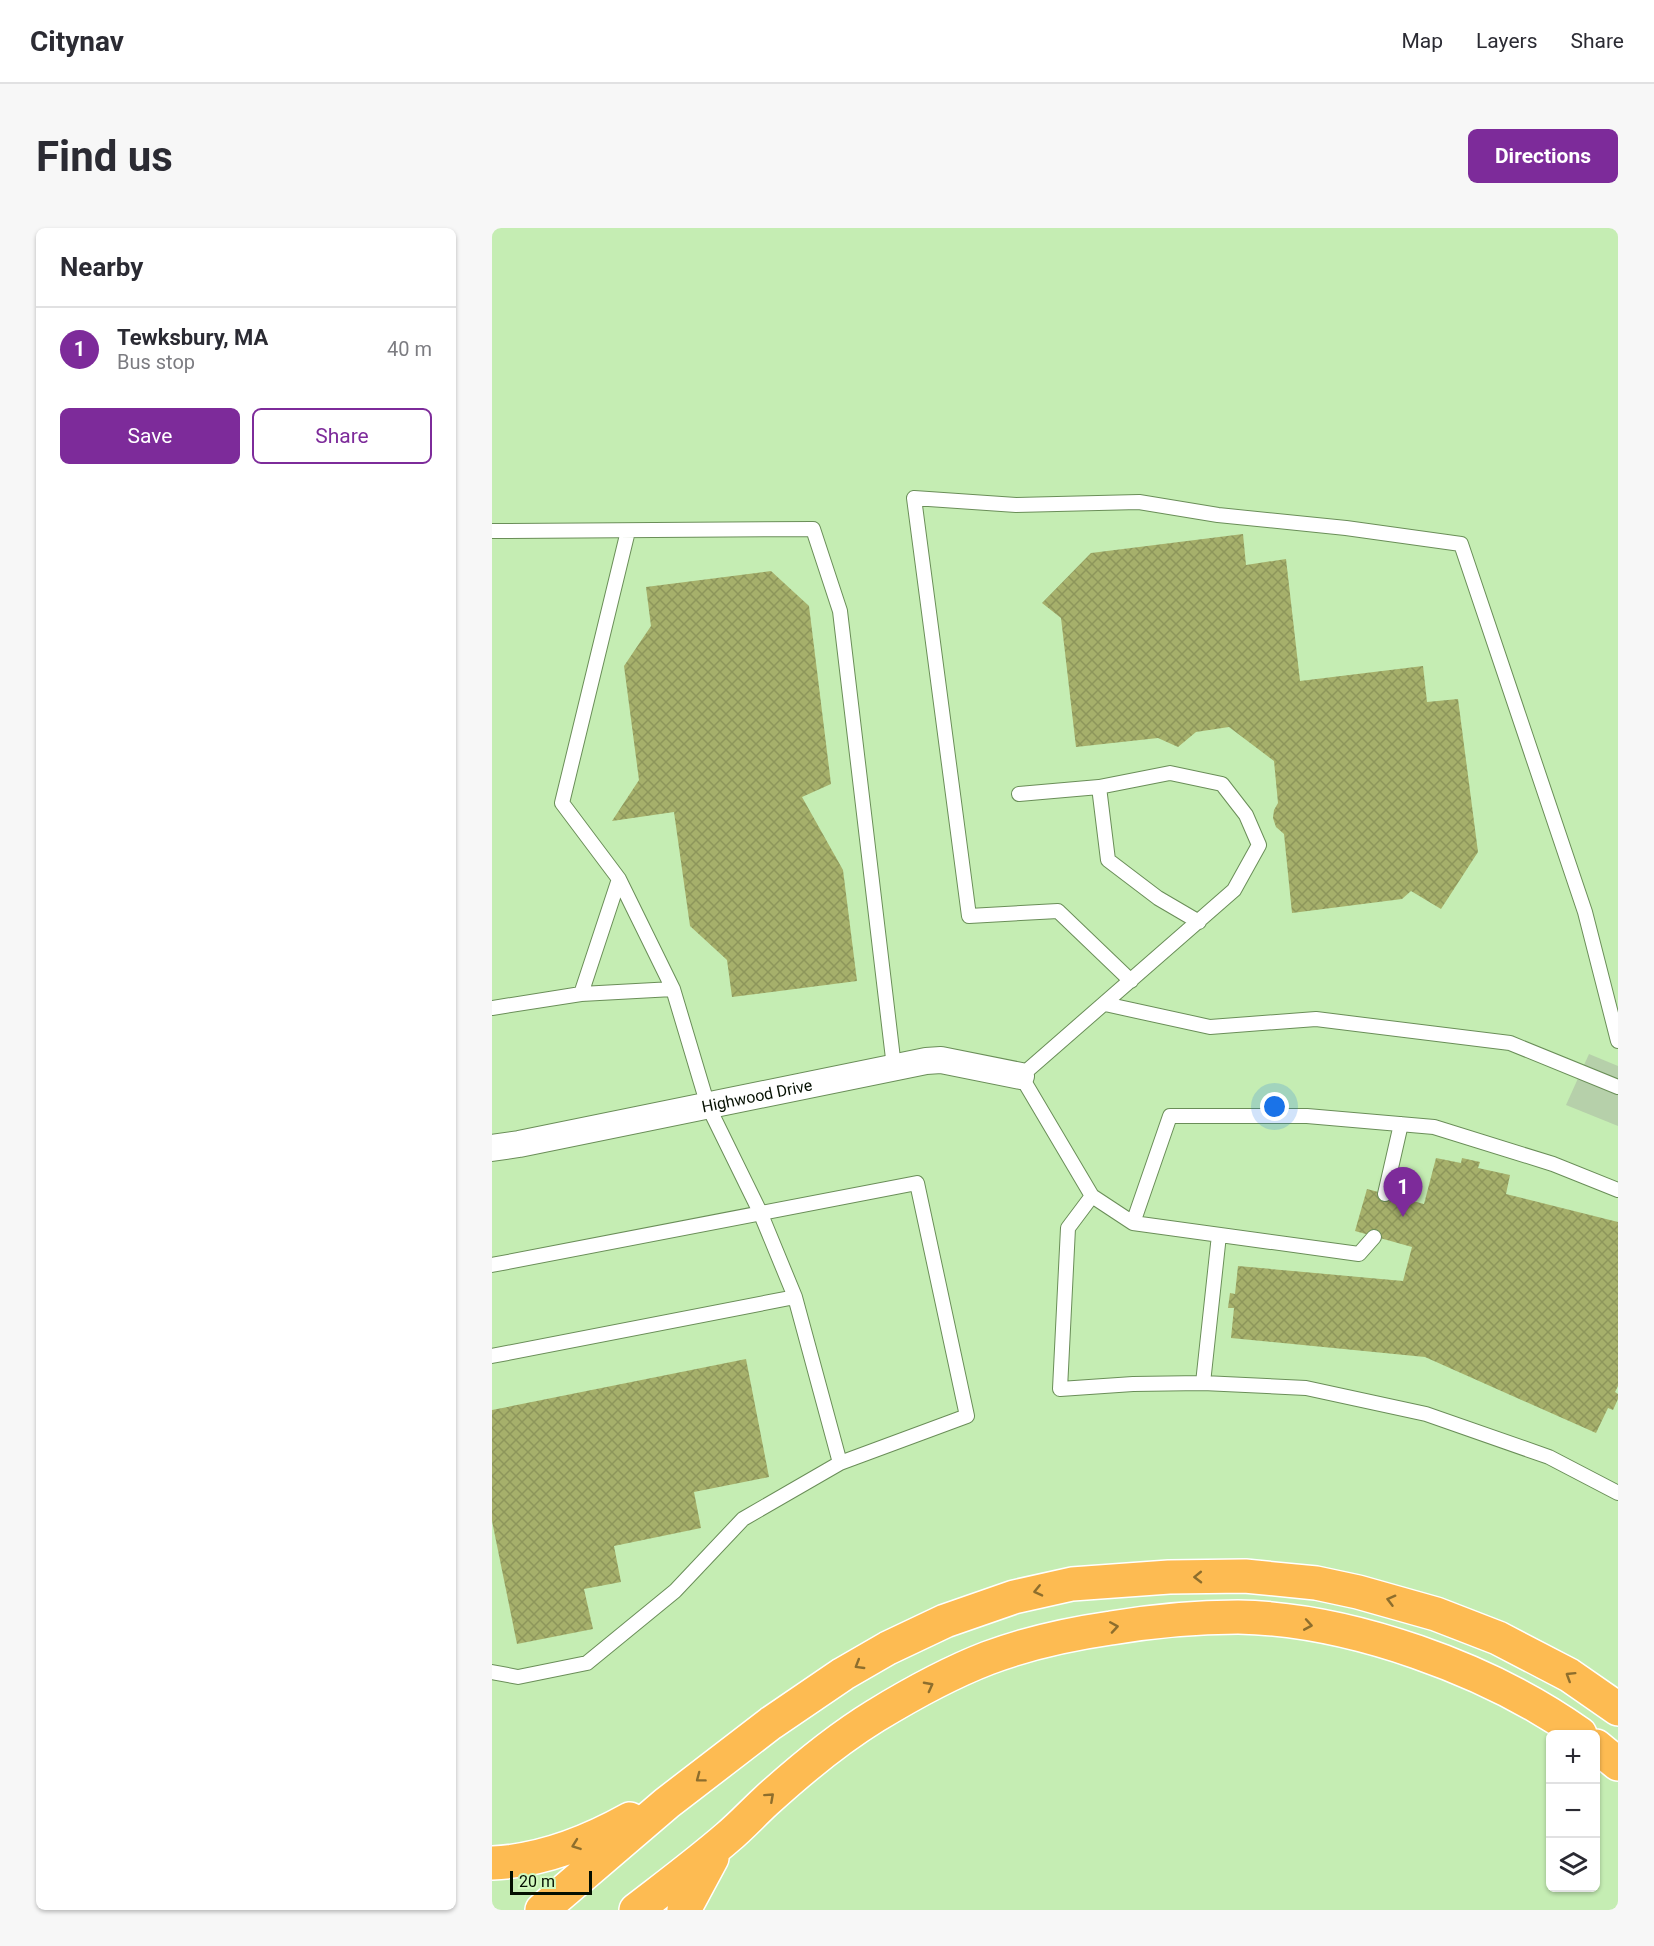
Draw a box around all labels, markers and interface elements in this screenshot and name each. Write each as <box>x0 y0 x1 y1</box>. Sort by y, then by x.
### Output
text: Citynav <box>30 25 124 58</box>
text: Map <box>1401 29 1443 53</box>
text: Layers <box>1476 29 1537 53</box>
text: Share <box>1570 29 1624 53</box>
button: Directions <box>1468 129 1618 183</box>
text: Find us <box>36 132 173 181</box>
text: Nearby <box>60 252 143 282</box>
text: Tewksbury, MA <box>117 325 268 350</box>
text: 1 <box>74 337 85 361</box>
text: 40 m <box>387 337 432 361</box>
text: Bus stop <box>117 350 195 374</box>
button: Save <box>60 408 240 464</box>
button: Share <box>252 408 432 464</box>
street label: Highwood Drive <box>700 1075 814 1117</box>
your location <box>1260 1092 1289 1121</box>
pin: 1 <box>1384 1168 1422 1217</box>
one-way arrow <box>1194 1570 1203 1583</box>
one-way arrow <box>1034 1584 1044 1597</box>
one-way arrow <box>1386 1595 1397 1607</box>
one-way arrow <box>1303 1619 1313 1631</box>
one-way arrow <box>1109 1622 1119 1634</box>
one-way arrow <box>855 1657 865 1669</box>
one-way arrow <box>1566 1672 1576 1684</box>
one-way arrow <box>923 1682 933 1693</box>
map controls <box>1546 1730 1600 1892</box>
button: + <box>1546 1730 1600 1784</box>
one-way arrow <box>696 1771 707 1782</box>
button: − <box>1546 1784 1600 1838</box>
one-way arrow <box>763 1793 774 1804</box>
one-way arrow <box>571 1838 582 1850</box>
button: layers <box>1546 1838 1600 1892</box>
scale bar <box>510 1868 592 1896</box>
text: 20 m <box>519 1872 555 1891</box>

